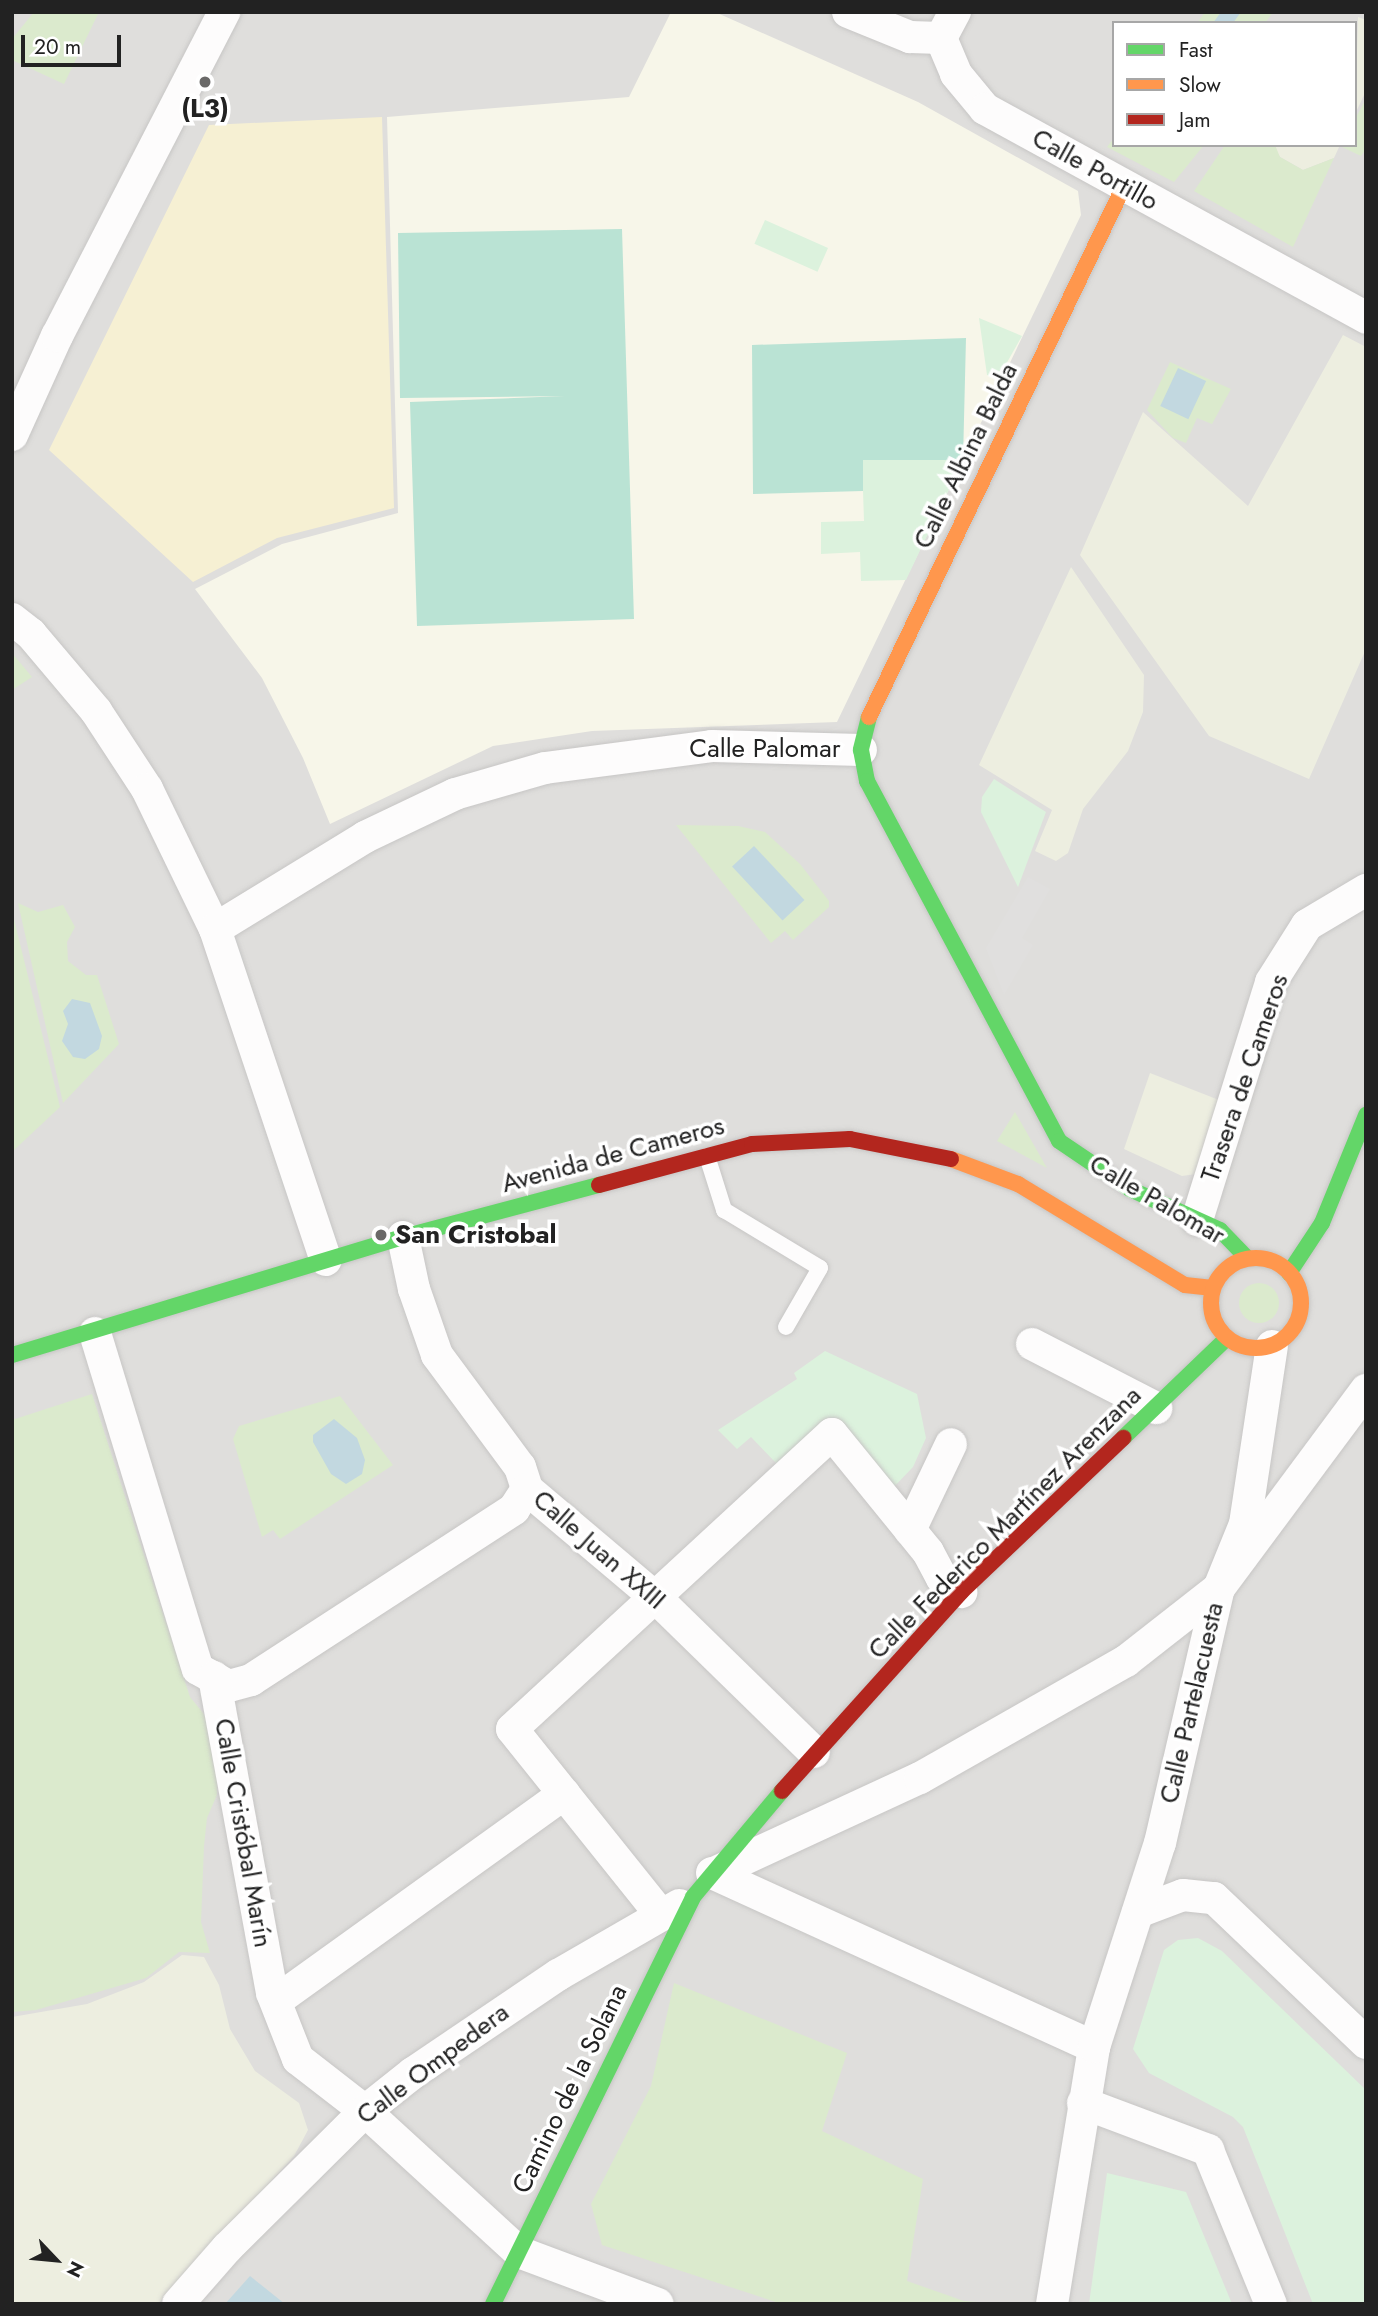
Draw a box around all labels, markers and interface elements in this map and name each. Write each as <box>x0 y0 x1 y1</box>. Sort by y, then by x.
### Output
scale bar <box>24 21 124 65</box>
legend <box>1112 21 1357 147</box>
text: 20 m <box>34 32 81 62</box>
text: Fast <box>1179 35 1212 65</box>
text: Slow <box>1179 70 1221 100</box>
marker: (L3) <box>197 74 213 90</box>
place label: (L3) <box>181 93 229 125</box>
text: Jam <box>1179 105 1211 135</box>
street label: Calle Portillo <box>1027 123 1163 217</box>
street label: Calle Albina Balda <box>908 358 1024 554</box>
street label: Calle Palomar <box>689 733 841 765</box>
street label: Trasera de Cameros <box>1195 970 1295 1186</box>
street label: Avenida de Cameros <box>498 1110 728 1200</box>
street label: Calle Palomar <box>1084 1149 1230 1251</box>
place label: San Cristobal <box>395 1219 557 1251</box>
marker: San Cristobal <box>373 1227 389 1243</box>
street label: Calle Federico Martínez Arenzana <box>862 1380 1148 1666</box>
street label: Calle Juan XXIII <box>526 1484 672 1616</box>
street label: Calle Partelacuesta <box>1154 1600 1230 1806</box>
street label: Calle Cristóbal Marín <box>208 1716 278 1950</box>
street label: Camino de la Solana <box>506 1980 634 2198</box>
street label: Calle Ompedera <box>351 1997 515 2131</box>
north arrow <box>21 2225 91 2295</box>
text: N <box>60 2257 91 2282</box>

